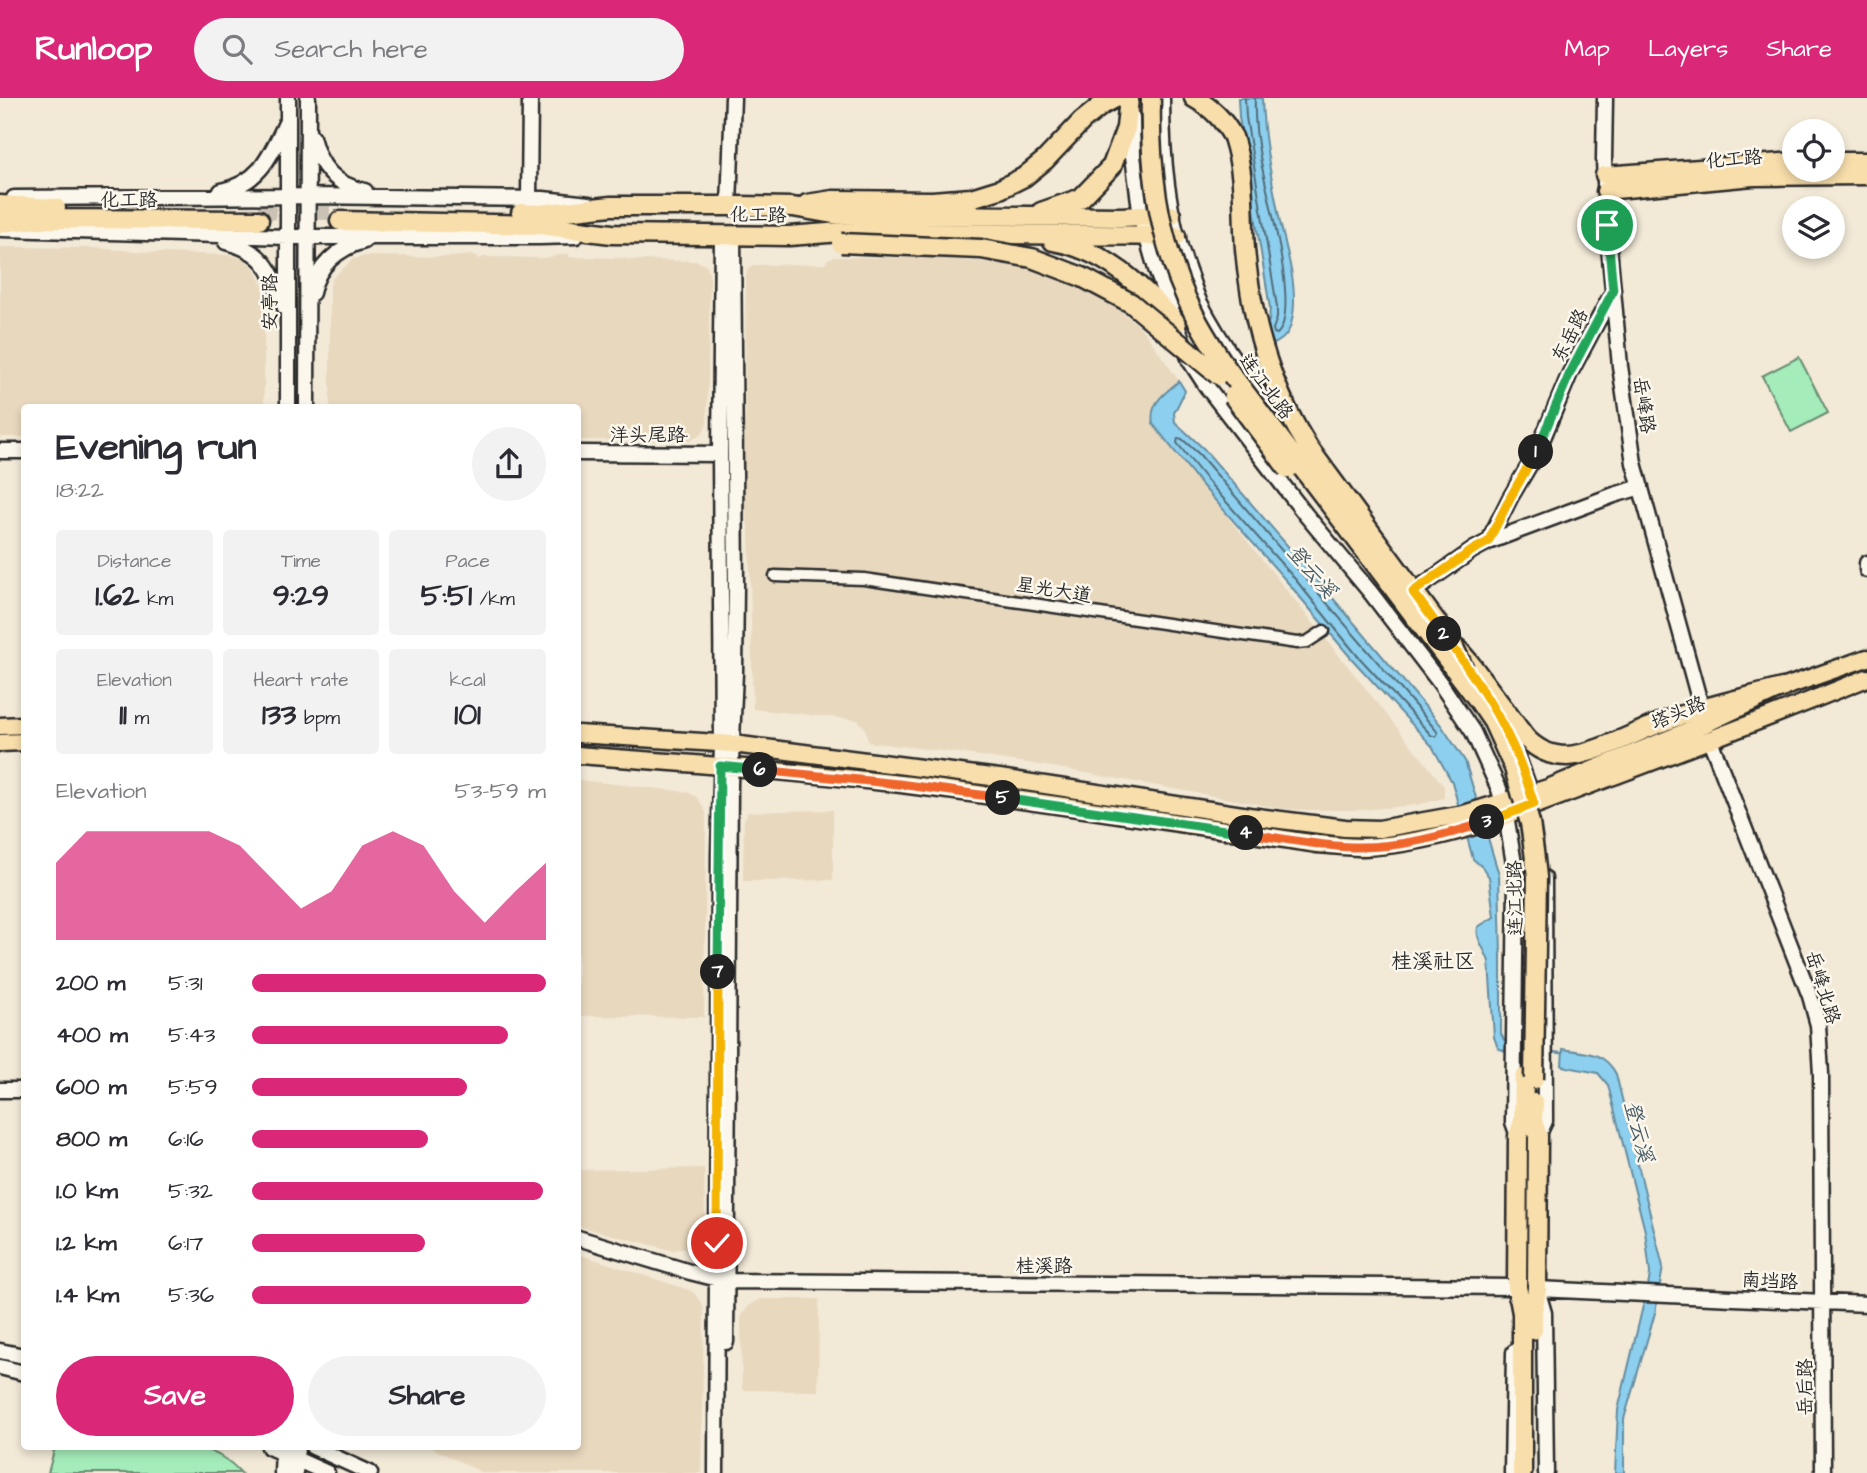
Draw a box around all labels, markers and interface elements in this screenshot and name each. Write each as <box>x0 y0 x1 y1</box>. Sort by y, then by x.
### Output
search box <box>194 18 684 81</box>
text: Runloop <box>35 26 152 72</box>
icon: search <box>218 30 256 68</box>
text: Search here <box>274 31 428 67</box>
text: Map <box>1565 32 1610 66</box>
text: Layers <box>1648 32 1728 66</box>
text: Share <box>1766 32 1832 66</box>
map controls <box>1782 119 1845 259</box>
button: locate <box>1782 119 1845 182</box>
street label: 化工路 <box>1705 144 1764 175</box>
street label: 化工路 <box>100 187 158 214</box>
pin <box>1577 195 1637 255</box>
button: layers <box>1782 196 1845 259</box>
street label: 化工路 <box>729 202 787 229</box>
icon: arrive <box>1588 206 1626 244</box>
street label: 安亭路 <box>257 273 284 331</box>
street label: 东岳路 <box>1545 304 1595 367</box>
street label: 连江北路 <box>1232 348 1299 425</box>
street label: 岳峰路 <box>1626 375 1661 435</box>
text: Evening run <box>56 422 257 474</box>
street label: 洋头尾路· <box>610 422 688 449</box>
button: share <box>472 427 546 501</box>
pin: 1 <box>1518 434 1554 470</box>
text: 1 <box>1534 438 1537 465</box>
text: 18:22 <box>56 474 104 506</box>
water label: 登云溪 <box>1280 538 1344 605</box>
text: Distance <box>97 548 171 575</box>
text: Time <box>281 548 321 575</box>
text: Pace <box>446 548 490 575</box>
street label: 星光大道 <box>1014 571 1093 610</box>
text: 1.62 <box>95 575 139 617</box>
text: 9:29 <box>273 575 329 617</box>
text: 5:51 <box>421 575 472 617</box>
text: km <box>139 586 173 613</box>
text: /km <box>472 586 515 613</box>
pin: 2 <box>1426 616 1462 652</box>
text: 2 <box>1438 620 1449 647</box>
text: Elevation <box>97 667 172 694</box>
text: Heart rate <box>253 667 349 694</box>
text: kcal <box>449 667 486 694</box>
street label: 塔头路 <box>1647 690 1710 737</box>
text: 11 <box>119 694 127 736</box>
text: 133 <box>262 694 296 736</box>
text: 101 <box>454 694 481 736</box>
text: m <box>127 705 149 732</box>
text: bpm <box>296 705 340 732</box>
pin: 6 <box>742 752 778 788</box>
text: 6 <box>754 756 765 783</box>
text: Elevation <box>56 775 147 807</box>
text: 53–59 m <box>454 775 546 807</box>
pin: 5 <box>986 780 1020 816</box>
text: 5 <box>996 784 1009 811</box>
pin: 3 <box>1470 804 1504 840</box>
text: 3 <box>1482 808 1491 835</box>
pin: 4 <box>1228 816 1264 850</box>
text: 4 <box>1239 819 1252 846</box>
street label: 连江北路 <box>1501 860 1530 936</box>
district label: 桂溪社区 <box>1391 947 1475 976</box>
street label: 岳峰北路 <box>1799 947 1847 1028</box>
pin: 7 <box>700 954 736 990</box>
text: 7 <box>712 958 723 985</box>
text: 200 m <box>56 967 125 999</box>
text: 5:31 <box>168 967 203 999</box>
text: 400 m <box>56 1019 128 1051</box>
text: 5:43 <box>168 1019 215 1051</box>
text: 600 m <box>56 1071 127 1103</box>
text: 5:59 <box>168 1071 218 1103</box>
water label: 登云溪 <box>1617 1097 1660 1166</box>
text: 800 m <box>56 1123 127 1155</box>
text: 6:16 <box>168 1123 204 1155</box>
text: 1.0 km <box>56 1175 118 1207</box>
text: 5:32 <box>168 1175 213 1207</box>
pin <box>687 1213 747 1273</box>
icon: check <box>698 1224 736 1262</box>
text: 1.2 km <box>56 1227 117 1259</box>
text: 6:17 <box>168 1227 203 1259</box>
street label: 桂溪路 <box>1015 1253 1073 1280</box>
street label: 南垱路 <box>1741 1267 1799 1296</box>
text: 1.4 km <box>56 1279 119 1311</box>
text: 5:36 <box>168 1279 214 1311</box>
button: Save <box>56 1356 294 1436</box>
button: Share <box>308 1356 546 1436</box>
street label: 岳后路 <box>1792 1358 1819 1416</box>

